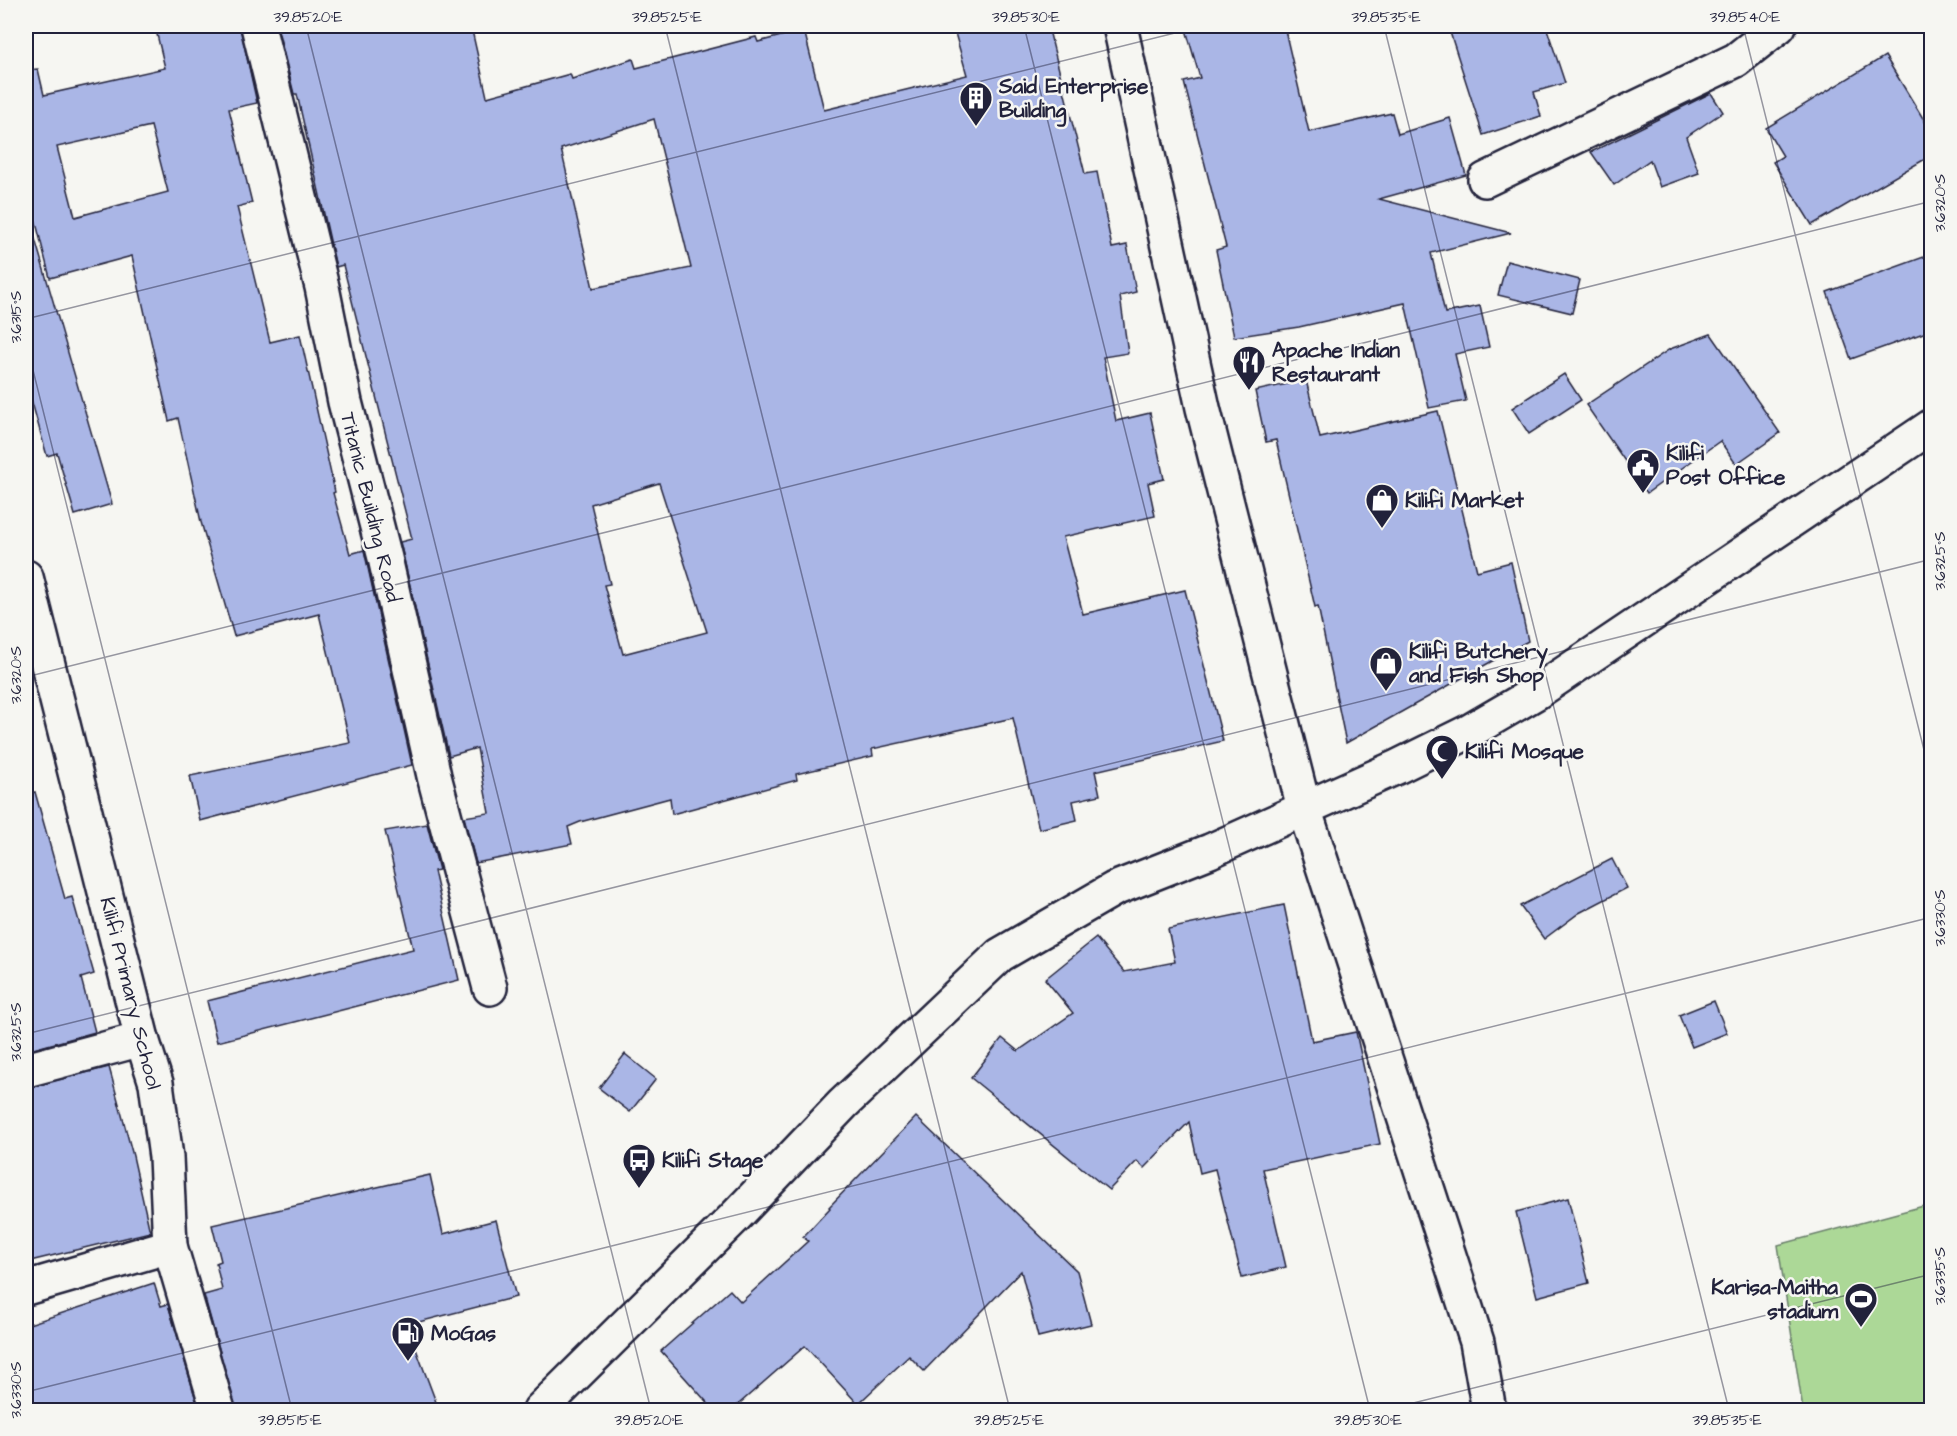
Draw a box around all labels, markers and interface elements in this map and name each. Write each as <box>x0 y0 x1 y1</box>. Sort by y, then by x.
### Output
text: 39.8520°E <box>274 7 343 28</box>
text: 39.8525°E <box>632 7 702 28</box>
text: 39.8530°E <box>992 7 1060 28</box>
text: 39.8535°E <box>1351 7 1421 28</box>
text: 39.8540°E <box>1710 7 1780 28</box>
place label: Said Enterprise Building <box>998 72 1149 127</box>
building icon: Said Enterprise Building <box>958 80 994 127</box>
text: 3.6320°S <box>1930 174 1951 232</box>
text: 3.6315°S <box>6 291 27 343</box>
place label: Apache Indian Restaurant <box>1272 336 1401 389</box>
restaurant icon: Apache Indian Restaurant <box>1231 344 1267 391</box>
street label: Titanic Building Road <box>331 409 408 606</box>
place label: Kilifi Post Office <box>1666 439 1786 492</box>
public building icon: Kilifi Post Office <box>1625 447 1661 494</box>
shop icon: Kilifi Market <box>1364 482 1400 529</box>
place label: Kilifi Market <box>1405 486 1524 515</box>
text: 3.6325°S <box>1930 531 1951 590</box>
place label: Kilifi Butchery and Fish Shop <box>1408 637 1548 691</box>
shop icon: Kilifi Butchery and Fish Shop <box>1368 645 1404 692</box>
text: 3.6320°S <box>6 646 27 704</box>
mosque icon: Kilifi Mosque <box>1424 733 1460 780</box>
place label: Kilifi Mosque <box>1465 737 1585 767</box>
text: 3.6330°S <box>1930 889 1951 946</box>
street label: Kilifi Primary School <box>91 894 168 1093</box>
text: 3.6325°S <box>6 1002 27 1061</box>
bus stop icon: Kilifi Stage <box>621 1142 657 1189</box>
place label: Kilifi Stage <box>662 1146 764 1177</box>
text: 3.6335°S <box>1930 1247 1951 1305</box>
place label: Karisa-Maitha stadium <box>1711 1273 1839 1326</box>
sports icon: Karisa-Maitha stadium <box>1843 1281 1879 1328</box>
fuel station icon: MoGas <box>390 1315 426 1362</box>
place label: MoGas <box>431 1319 496 1348</box>
text: 3.6330°S <box>6 1361 27 1418</box>
text: 39.8515°E <box>258 1410 322 1431</box>
text: 39.8520°E <box>615 1410 684 1431</box>
text: 39.8525°E <box>974 1410 1044 1431</box>
text: 39.8530°E <box>1334 1410 1402 1431</box>
text: 39.8535°E <box>1692 1410 1762 1431</box>

